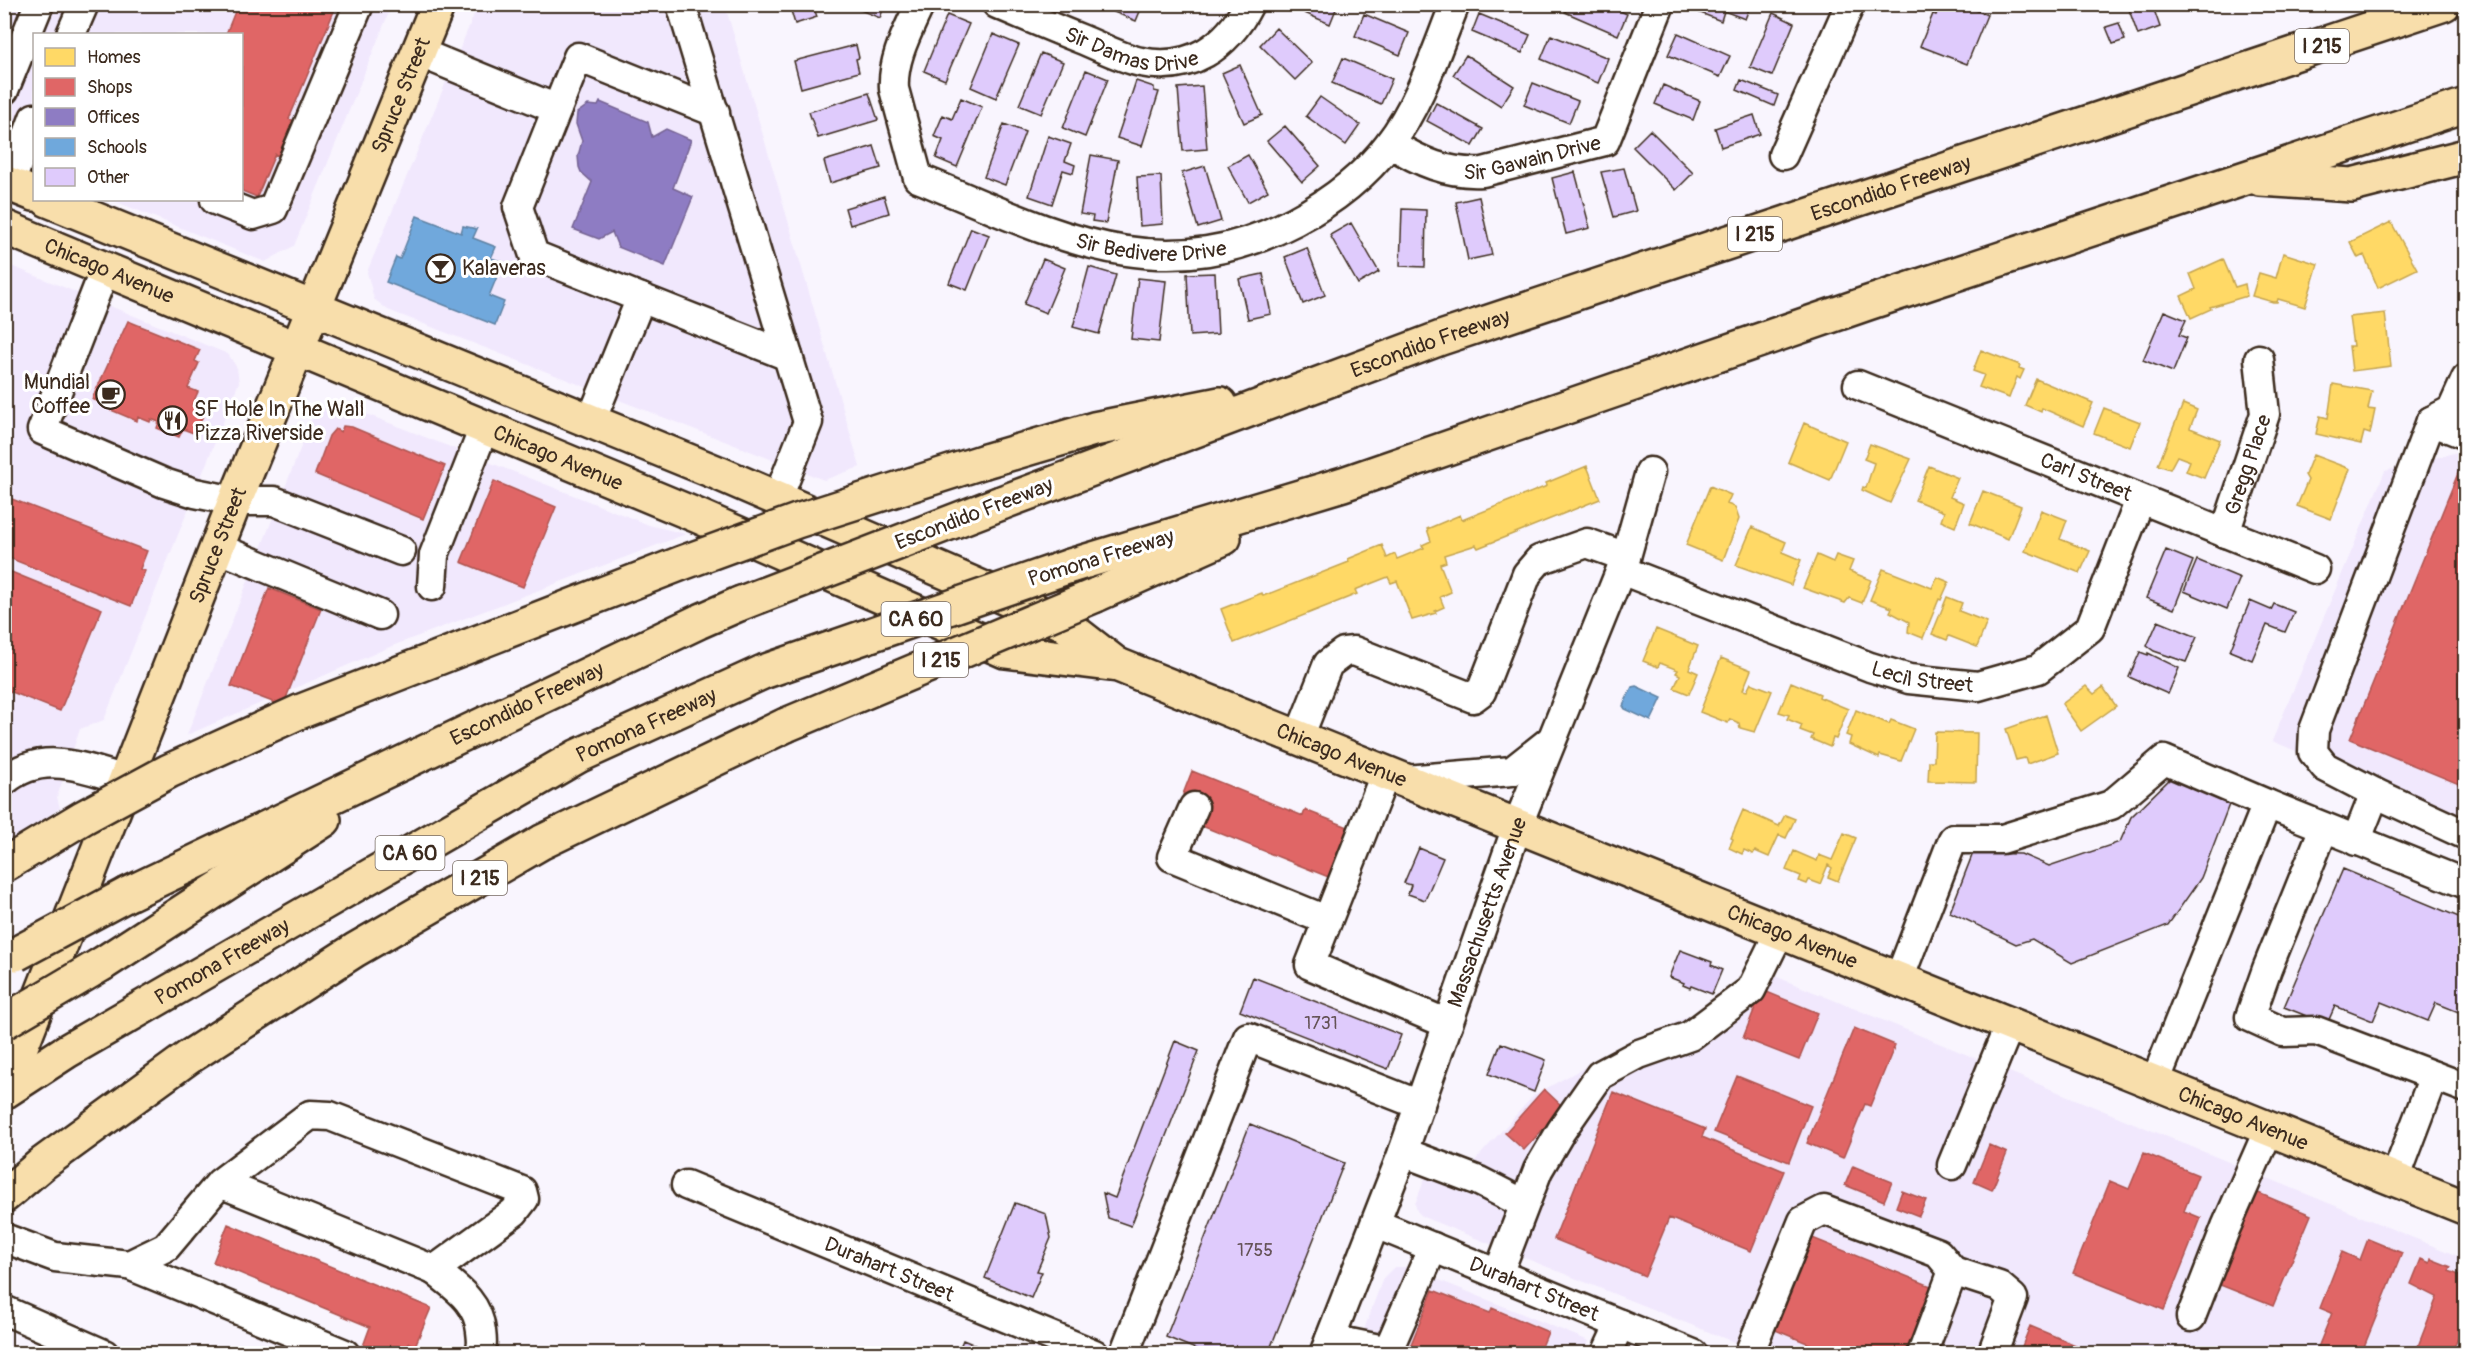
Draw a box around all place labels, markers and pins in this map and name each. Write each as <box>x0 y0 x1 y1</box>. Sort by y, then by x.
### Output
bar icon: Kalaveras <box>425 252 457 284</box>
place label: Kalaveras <box>462 255 546 282</box>
place label: Mundial Coffee <box>24 369 91 420</box>
cafe icon: Mundial Coffee <box>95 378 127 410</box>
place label: SF Hole In The Wall Pizza Riverside <box>194 396 364 447</box>
restaurant icon: SF Hole In The Wall Pizza Riverside <box>157 405 189 437</box>

